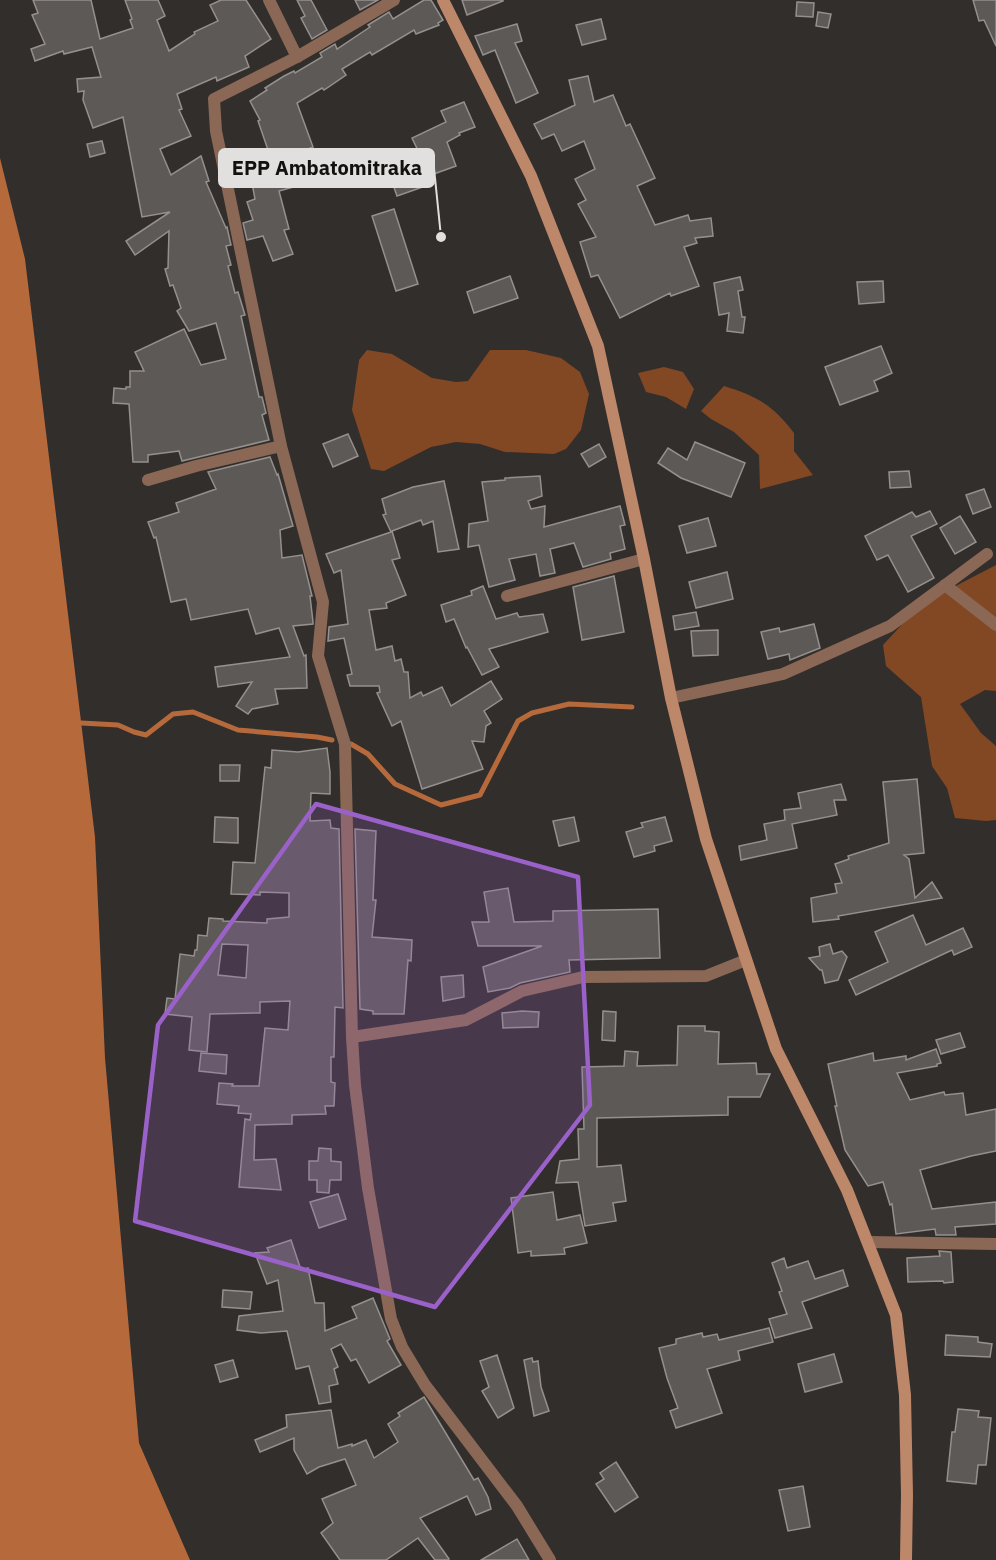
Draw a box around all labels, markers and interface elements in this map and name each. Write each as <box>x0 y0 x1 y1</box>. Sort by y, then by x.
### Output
callout: EPP Ambatomitraka <box>219 149 434 187</box>
text: EPP Ambatomitraka <box>232 154 422 181</box>

